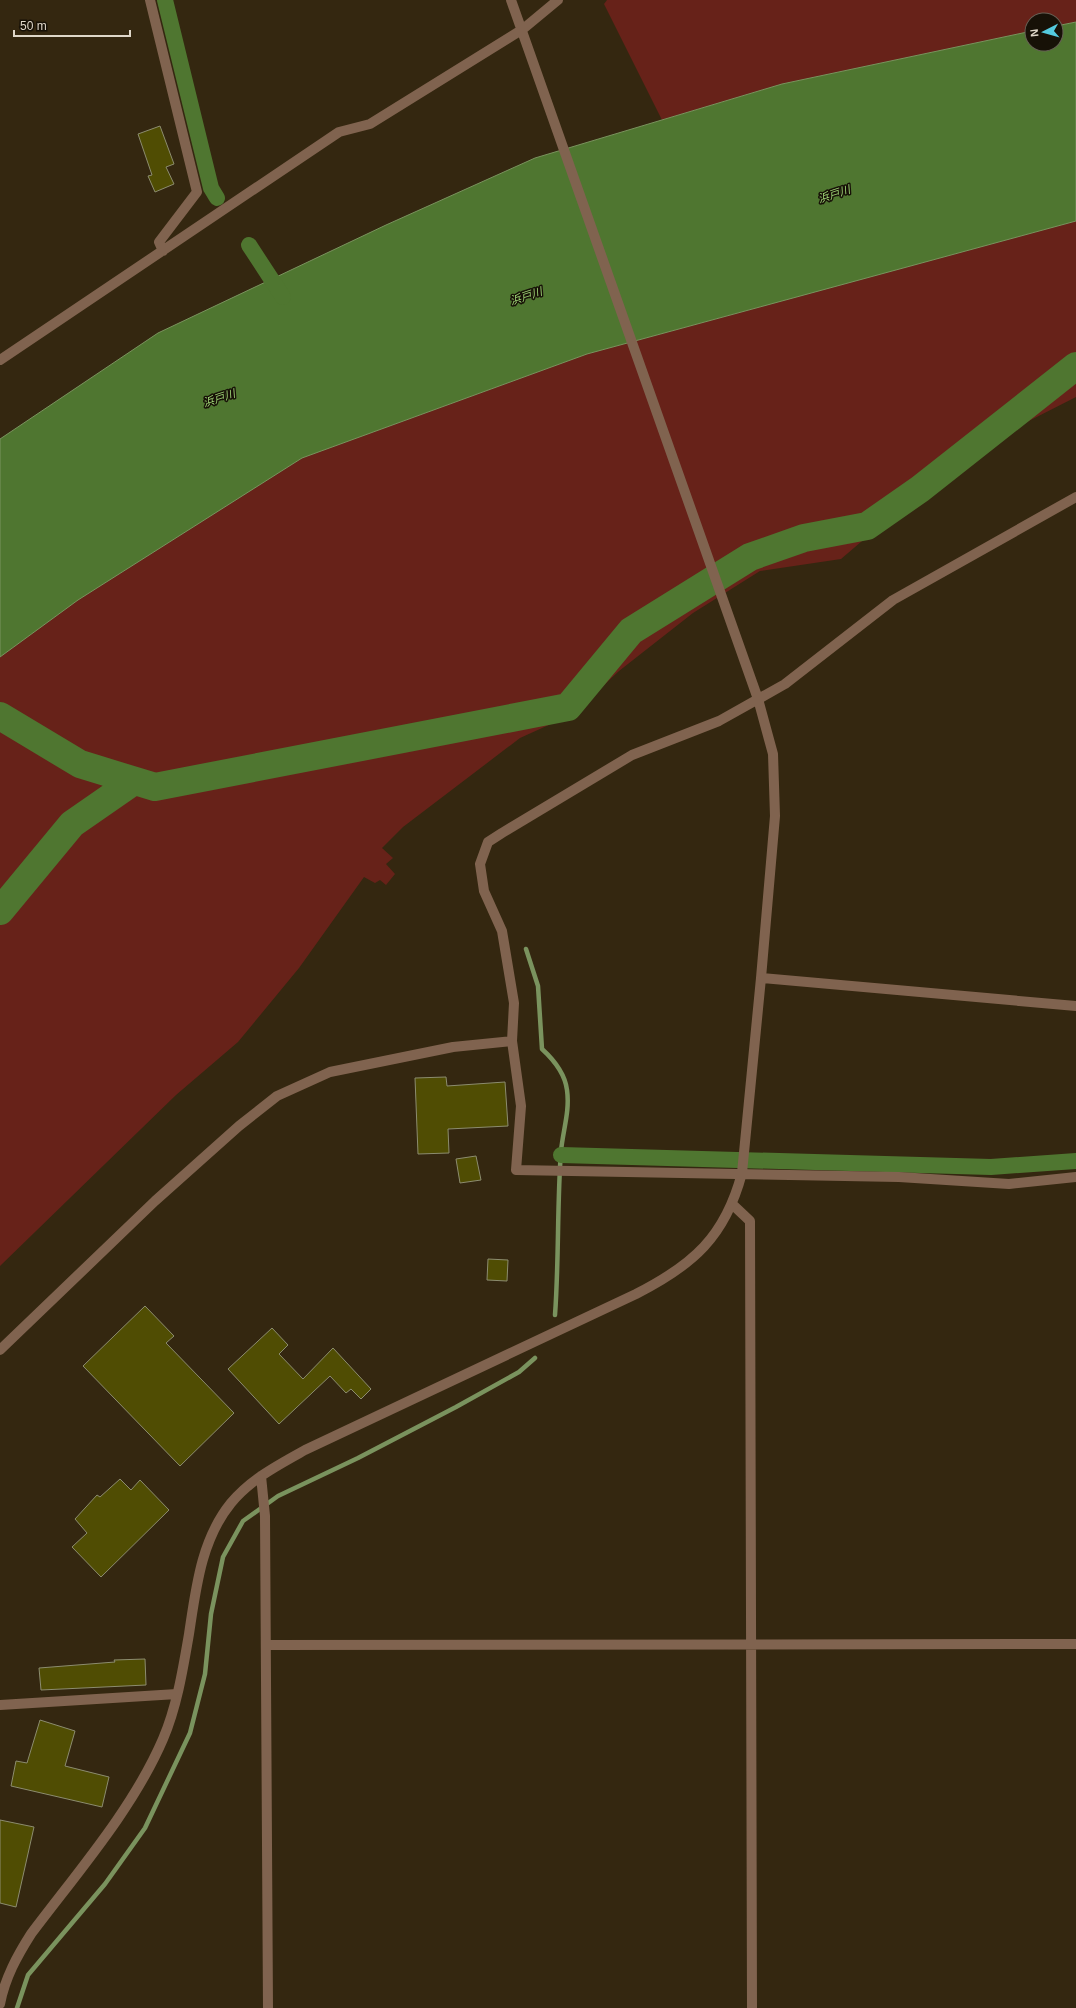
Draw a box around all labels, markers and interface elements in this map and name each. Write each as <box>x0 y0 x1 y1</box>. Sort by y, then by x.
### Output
scale bar <box>14 12 130 38</box>
north arrow <box>1024 12 1064 52</box>
text: 50 m <box>20 19 47 33</box>
text: N <box>1028 28 1040 38</box>
water label: 浜戸川 <box>816 183 852 205</box>
water label: 浜戸川 <box>508 285 544 307</box>
water label: 浜戸川 <box>201 387 237 409</box>

